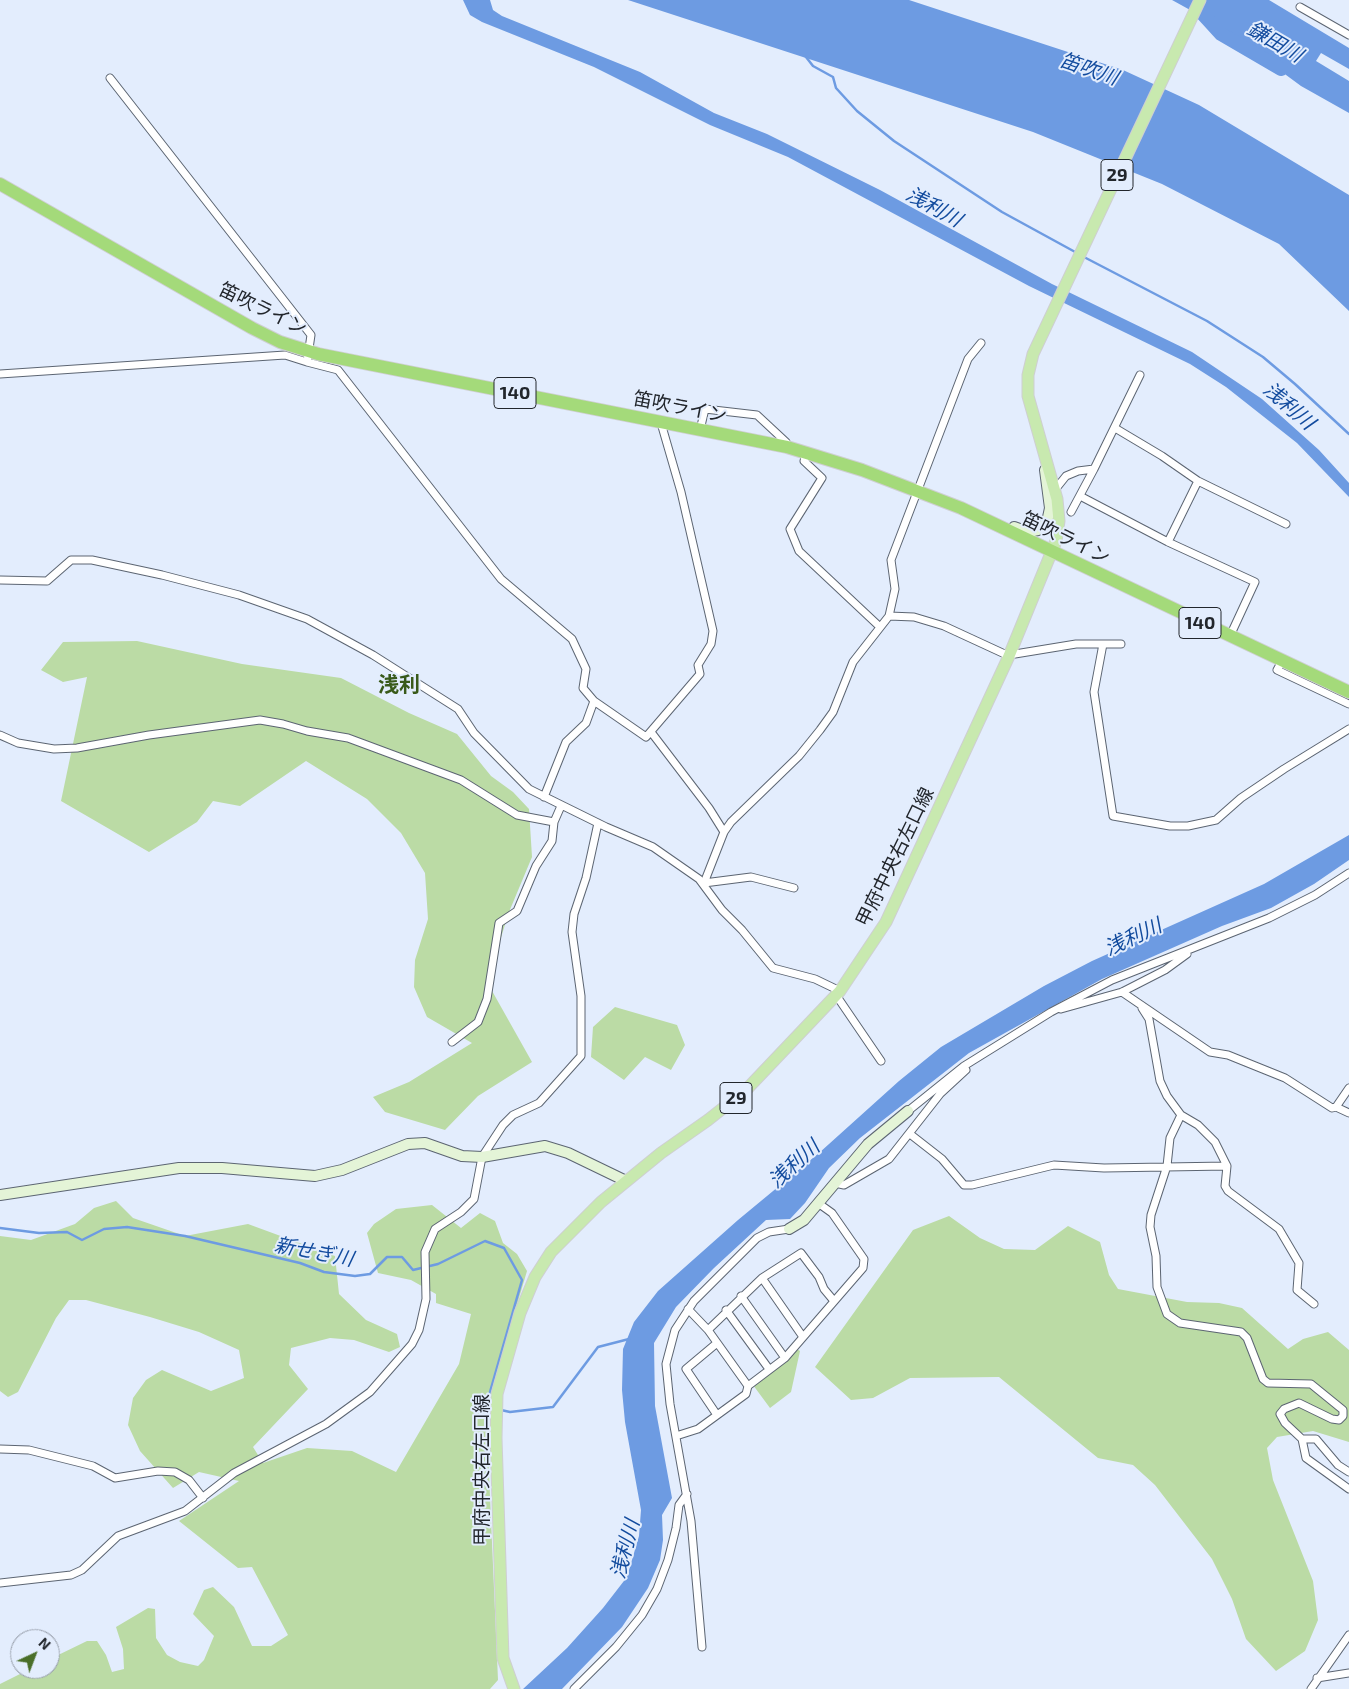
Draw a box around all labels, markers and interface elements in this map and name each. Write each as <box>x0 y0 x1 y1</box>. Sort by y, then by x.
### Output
water label: 鎌田川 <box>1243 17 1307 67</box>
water label: 笛吹川 <box>1057 48 1121 90</box>
road number: 29 <box>1101 160 1133 190</box>
water label: 浅利川 <box>902 182 966 232</box>
street label: 笛吹ライン <box>215 278 311 340</box>
water label: 浅利川 <box>1258 377 1320 435</box>
road number: 140 <box>494 378 536 408</box>
street label: 笛吹ライン <box>631 387 729 427</box>
street label: 笛吹ライン <box>1018 507 1114 569</box>
road number: 140 <box>1179 608 1221 638</box>
district label: 浅利 <box>378 672 420 698</box>
street label: 甲府中央右左口線 <box>851 784 939 930</box>
water label: 浅利川 <box>1101 913 1165 961</box>
road number: 29 <box>720 1082 752 1114</box>
water label: 浅利川 <box>764 1135 824 1193</box>
water label: 新せぎ川 <box>272 1233 356 1271</box>
street label: 甲府中央右左口線 <box>471 1394 493 1546</box>
water label: 浅利川 <box>606 1517 644 1581</box>
north arrow <box>10 1629 60 1679</box>
text: N <box>35 1634 54 1653</box>

